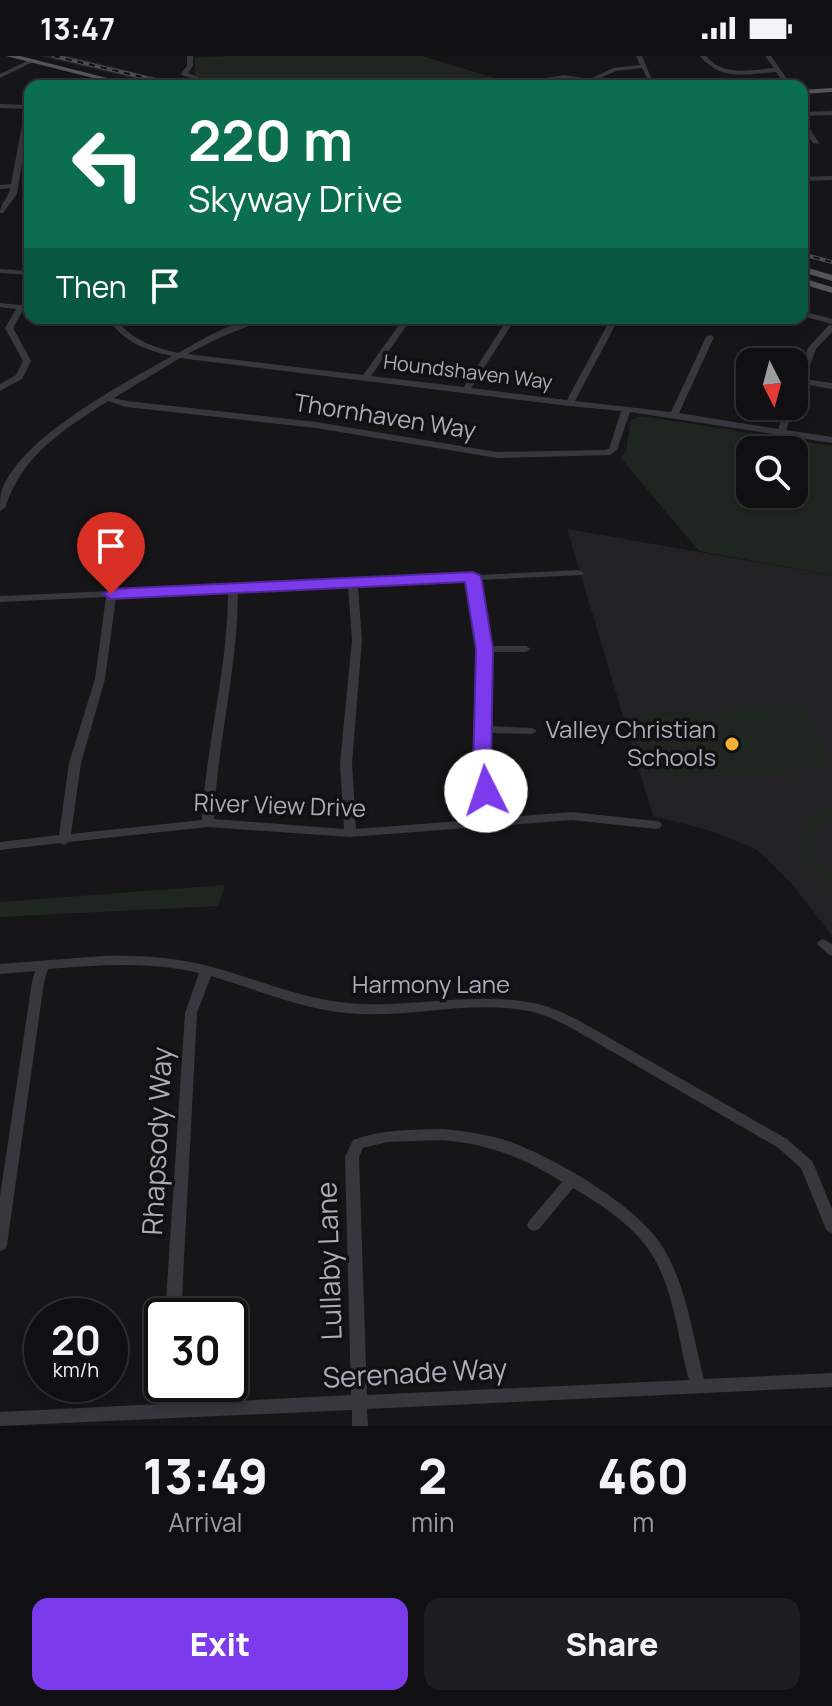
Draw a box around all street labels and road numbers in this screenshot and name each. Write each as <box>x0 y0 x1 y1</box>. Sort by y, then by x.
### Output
street label: Houndshaven Way <box>382 348 555 395</box>
street label: Thornhaven Way <box>292 385 479 446</box>
street label: River View Drive <box>193 785 367 824</box>
street label: Harmony Lane <box>352 967 510 1000</box>
street label: Rhapsody Way <box>132 1045 180 1236</box>
street label: Lullaby Lane <box>306 1181 350 1341</box>
street label: Serenade Way <box>322 1348 508 1396</box>

